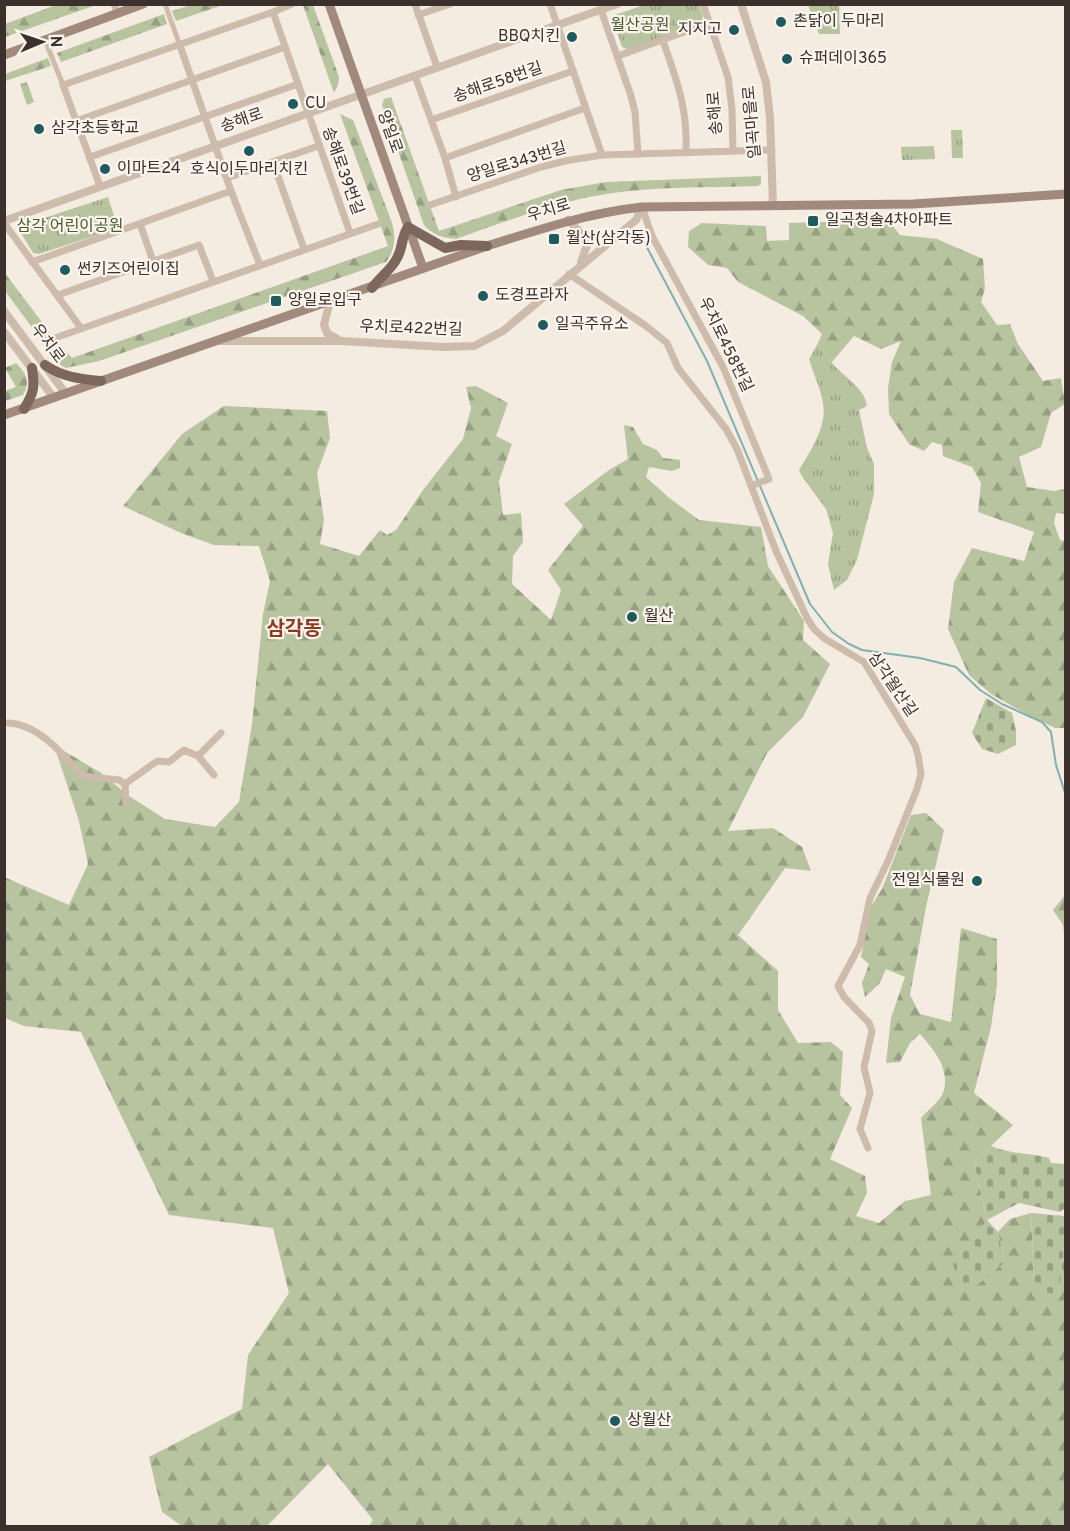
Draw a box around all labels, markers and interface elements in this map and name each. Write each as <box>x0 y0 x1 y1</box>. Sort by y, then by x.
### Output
north arrow <box>12 12 72 72</box>
place label: 촌닭이 두마리 <box>793 12 885 32</box>
marker: 촌닭이 두마리 <box>774 15 788 29</box>
park label: 월산공원 <box>611 16 669 36</box>
place label: 지지고 <box>678 20 722 40</box>
marker: 지지고 <box>727 23 741 37</box>
place label: BBQ치킨 <box>498 27 560 47</box>
marker: BBQ치킨 <box>565 30 579 44</box>
text: N <box>45 35 65 48</box>
place label: 슈퍼데이365 <box>799 49 887 69</box>
marker: 슈퍼데이365 <box>780 52 794 66</box>
street label: 송해로58번길 <box>451 58 545 108</box>
street label: 일곡마을로 <box>740 84 766 160</box>
street label: 송해로 <box>704 90 728 136</box>
place label: CU <box>305 94 326 114</box>
marker: CU <box>286 97 300 111</box>
street label: 송해로 <box>218 104 266 138</box>
street label: 양일로 <box>372 108 406 156</box>
place label: 삼각초등학교 <box>51 119 139 139</box>
marker: 삼각초등학교 <box>32 122 46 136</box>
street label: 송해로39번길 <box>317 124 367 218</box>
street label: 양일로343번길 <box>465 138 569 188</box>
marker: 호식이두마리치킨 <box>242 144 256 158</box>
place label: 이마트24 <box>117 159 181 179</box>
place label: 호식이두마리치킨 <box>190 160 308 180</box>
marker: 이마트24 <box>98 162 112 176</box>
street label: 우치로 <box>525 195 573 227</box>
place label: 일곡청솔4차아파트 <box>825 211 953 231</box>
marker: 일곡청솔4차아파트 <box>806 214 820 228</box>
park label: 삼각 어린이공원 <box>17 217 123 237</box>
place label: 월산(삼각동) <box>566 229 651 249</box>
marker: 월산(삼각동) <box>547 232 561 246</box>
place label: 썬키즈어린이집 <box>77 260 180 280</box>
marker: 썬키즈어린이집 <box>58 263 72 277</box>
place label: 도경프라자 <box>495 286 569 306</box>
marker: 도경프라자 <box>476 289 490 303</box>
place label: 양일로입구 <box>288 291 362 311</box>
marker: 양일로입구 <box>269 294 283 308</box>
street label: 우치로458번길 <box>693 294 757 396</box>
place label: 일곡주유소 <box>555 315 629 335</box>
street label: 우치로422번길 <box>359 317 463 341</box>
marker: 일곡주유소 <box>536 318 550 332</box>
street label: 우치로 <box>26 320 68 368</box>
place label: 월산 <box>644 607 674 627</box>
marker: 월산 <box>625 610 639 624</box>
district label: 삼각동 <box>266 617 322 643</box>
street label: 삼각월산길 <box>863 649 921 721</box>
place label: 전일식물원 <box>891 871 965 891</box>
marker: 전일식물원 <box>970 874 984 888</box>
place label: 상월산 <box>627 1411 671 1431</box>
marker: 상월산 <box>608 1414 622 1428</box>

